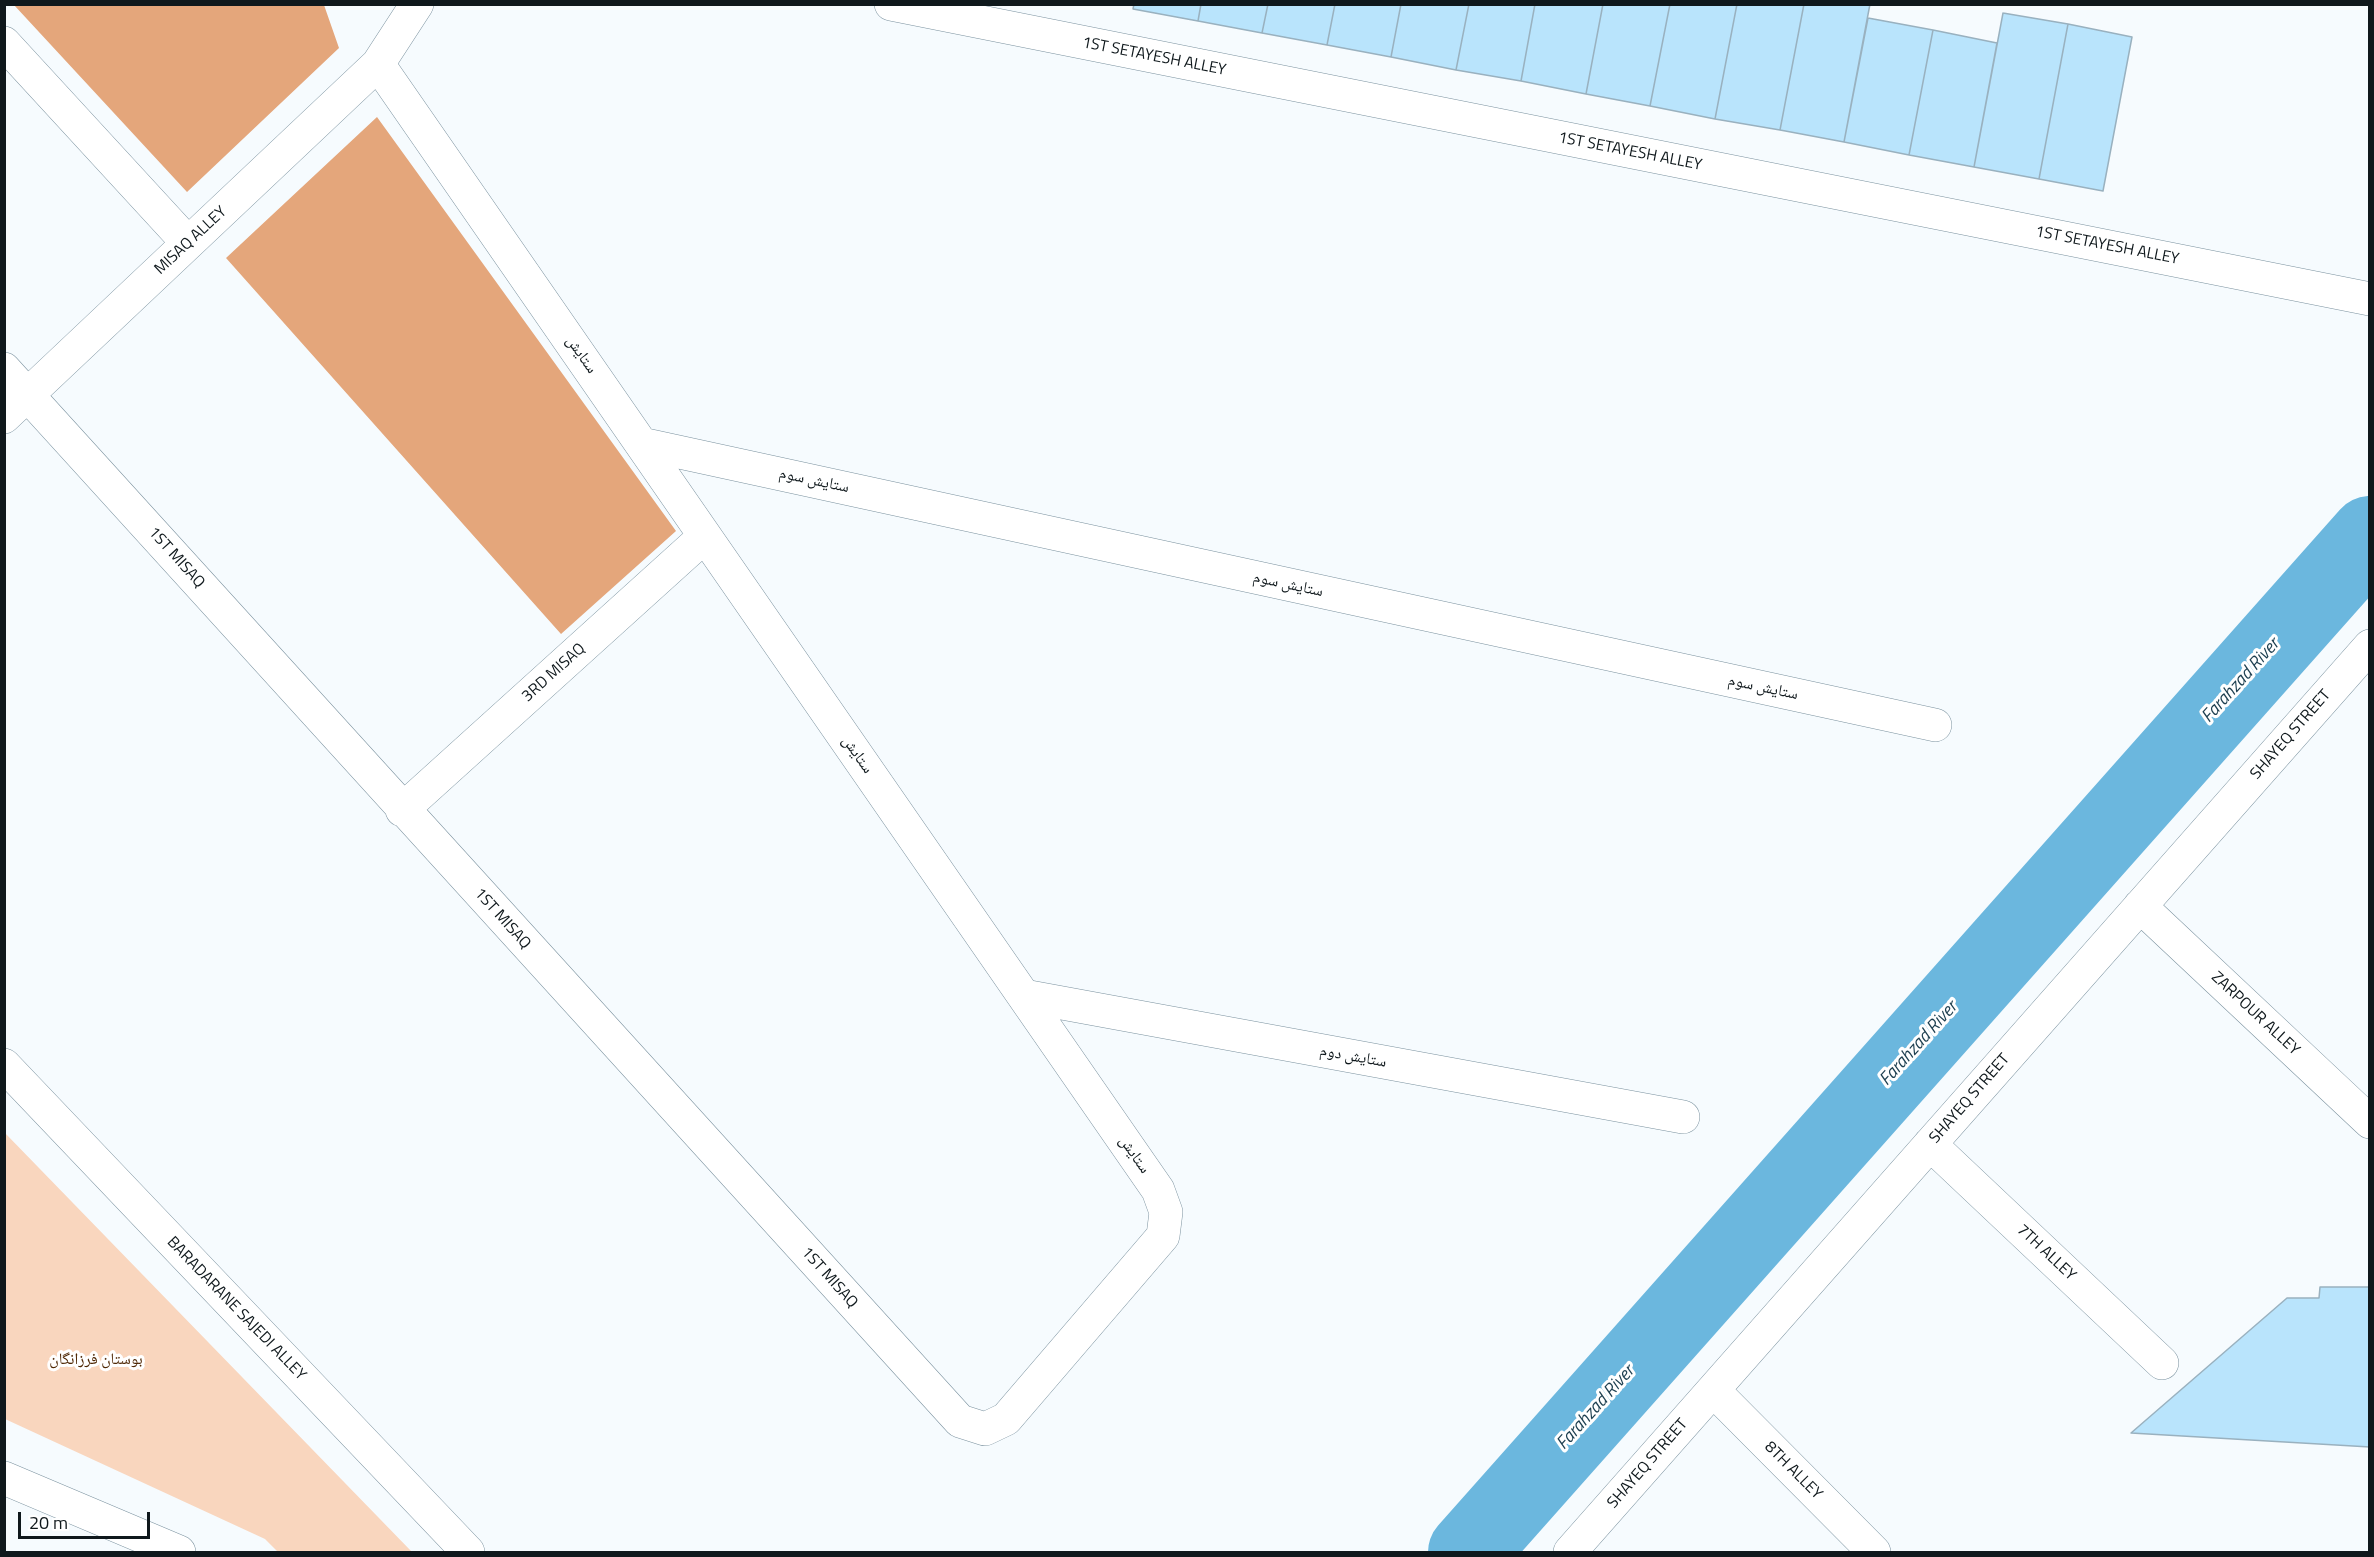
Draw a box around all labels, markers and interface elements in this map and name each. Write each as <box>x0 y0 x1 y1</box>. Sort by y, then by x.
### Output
street label: 1ST SETAYESH ALLEY <box>1080 34 1228 80</box>
street label: 1ST SETAYESH ALLEY <box>1556 129 1704 175</box>
street label: MISAQ ALLEY <box>151 203 231 279</box>
street label: 1ST SETAYESH ALLEY <box>2033 223 2181 269</box>
street label: ستایش <box>561 332 601 378</box>
street label: ستایش سوم <box>777 464 851 498</box>
street label: 1ST MISAQ <box>144 524 208 592</box>
street label: ستایش سوم <box>1251 568 1325 602</box>
water label: Farahzad River <box>2197 634 2285 728</box>
street label: 3RD MISAQ <box>518 640 590 706</box>
street label: ستایش سوم <box>1726 671 1800 705</box>
street label: SHAYEQ STREET <box>2247 686 2335 784</box>
street label: ستایش <box>837 732 877 778</box>
street label: 1ST MISAQ <box>470 885 534 953</box>
street label: ZARPOUR ALLEY <box>2207 968 2303 1060</box>
water label: Farahzad River <box>1875 997 1963 1091</box>
street label: ستایش دوم <box>1318 1042 1388 1072</box>
street label: SHAYEQ STREET <box>1926 1050 2014 1148</box>
street label: ستایش <box>1114 1132 1154 1178</box>
street label: 7TH ALLEY <box>2012 1221 2080 1285</box>
street label: BARADARANE SAJEDI ALLEY <box>162 1233 310 1385</box>
street label: 1ST MISAQ <box>797 1244 861 1312</box>
park label: بوستان فرزانگان <box>49 1350 143 1370</box>
water label: Farahzad River <box>1552 1361 1640 1455</box>
street label: SHAYEQ STREET <box>1604 1415 1692 1513</box>
street label: 8TH ALLEY <box>1760 1438 1826 1504</box>
scale bar <box>21 1500 153 1538</box>
text: 20 m <box>29 1509 68 1536</box>

